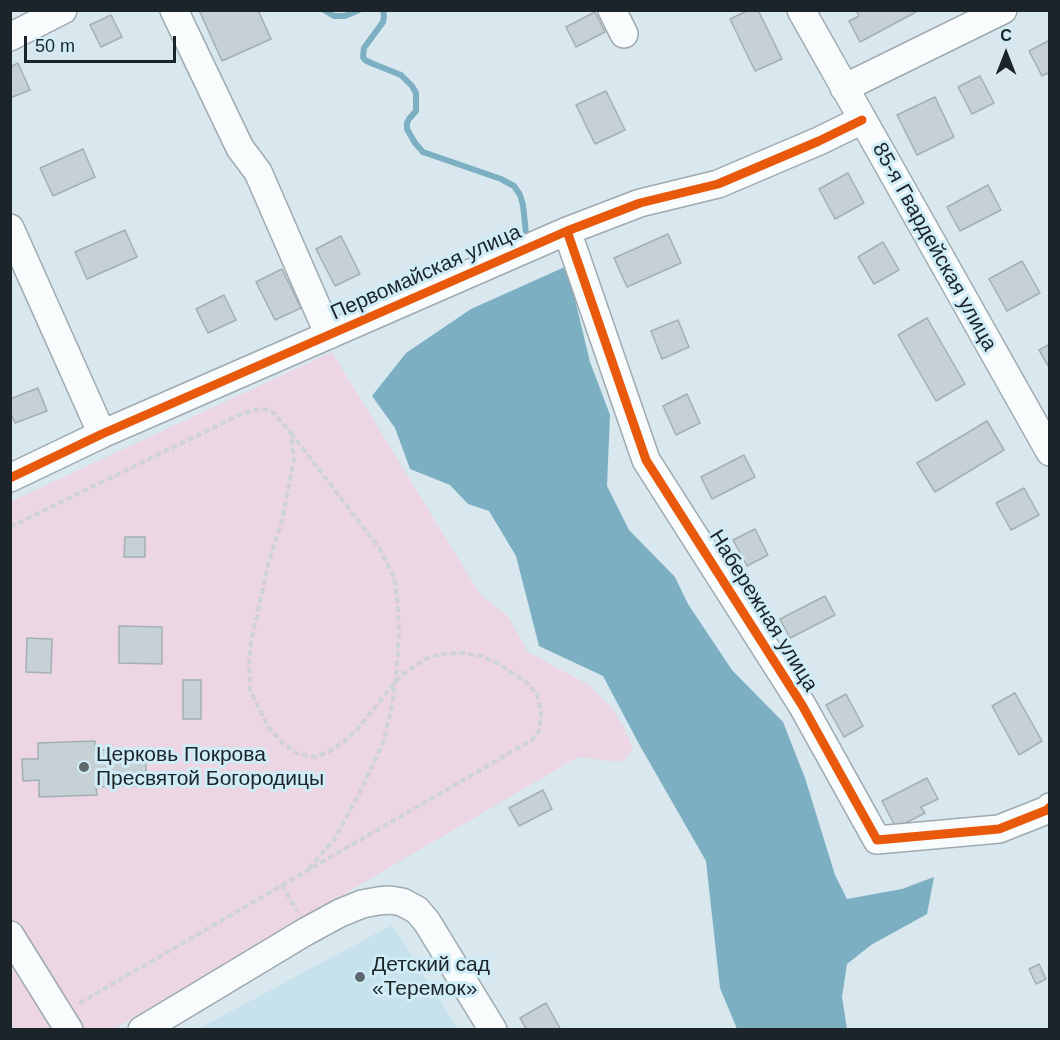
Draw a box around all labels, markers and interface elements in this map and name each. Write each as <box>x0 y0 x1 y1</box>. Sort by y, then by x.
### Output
scale bar <box>27 24 178 62</box>
north arrow <box>976 24 1036 84</box>
text: С <box>1000 27 1012 44</box>
text: 50 m <box>35 36 75 56</box>
street label: 85-я Гвардейская улица <box>866 139 1002 355</box>
street label: Первомайская улица <box>327 220 525 326</box>
street label: Набережная улица <box>703 526 823 696</box>
place label: Церковь Покрова Пресвятой Богородицы <box>96 742 324 792</box>
marker: Церковь Покрова Пресвятой Богородицы <box>77 760 91 774</box>
place label: Детский сад «Теремок» <box>372 952 490 1002</box>
marker: Детский сад «Теремок» <box>353 970 367 984</box>

